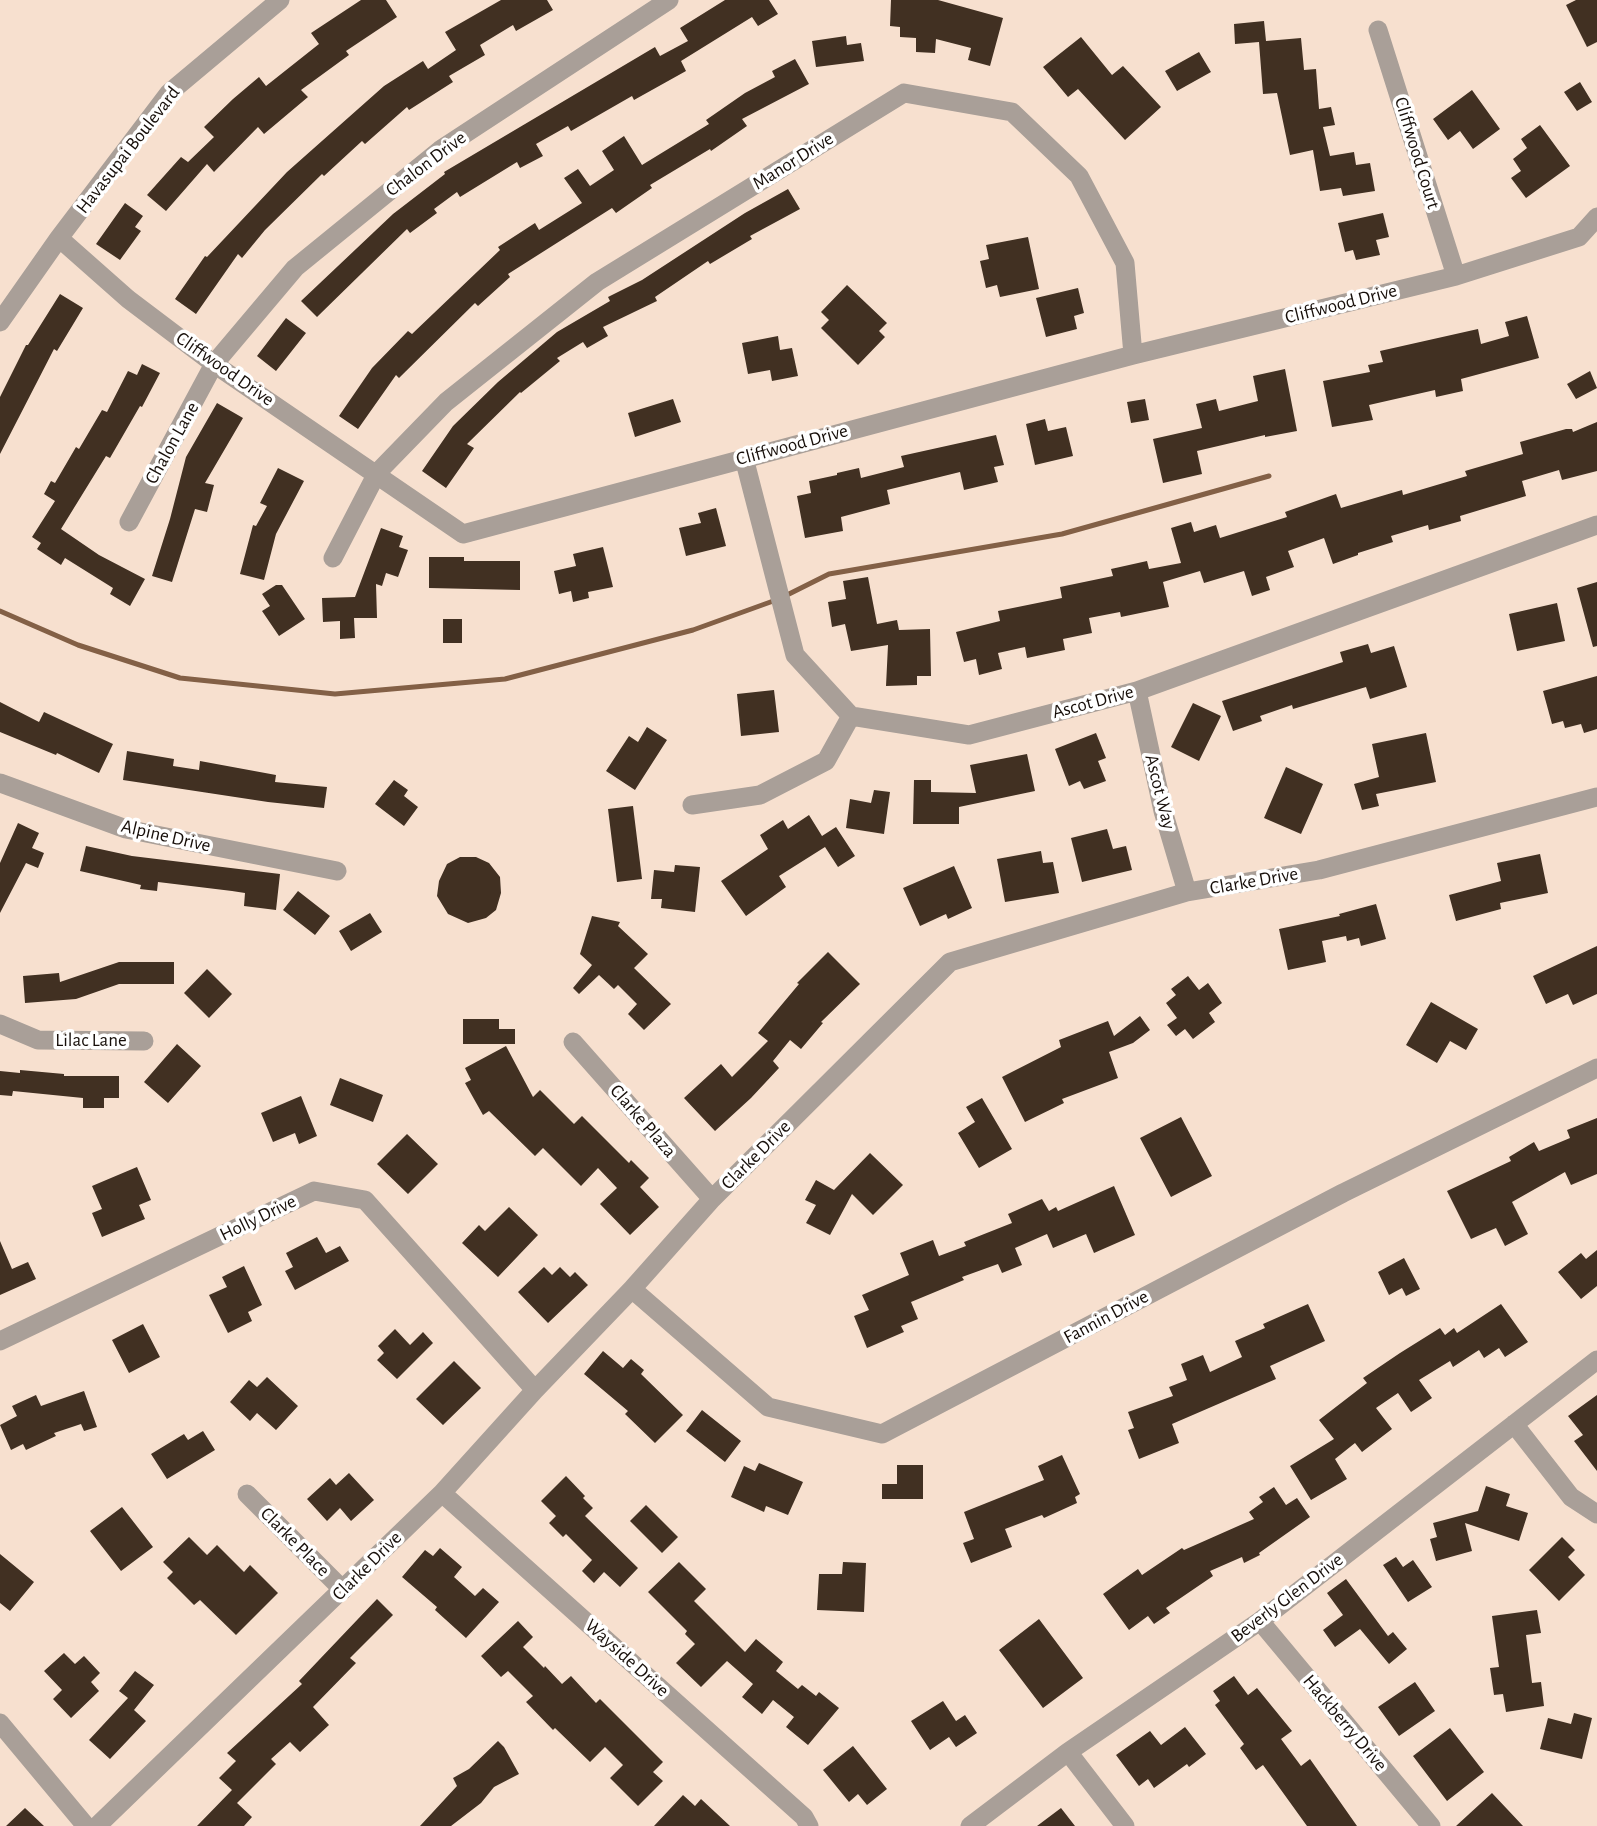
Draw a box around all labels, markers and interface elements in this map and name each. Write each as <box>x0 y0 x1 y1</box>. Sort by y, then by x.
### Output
street label: Havasupai Boulevard <box>71 82 185 218</box>
street label: Cliffwood Court <box>1389 94 1445 212</box>
street label: Chalon Drive <box>381 126 471 202</box>
street label: Manor Drive <box>748 127 838 195</box>
street label: Cliffwood Drive <box>1283 279 1399 329</box>
street label: Cliffwood Drive <box>171 327 279 411</box>
street label: Chalon Lane <box>140 398 204 488</box>
street label: Cliffwood Drive <box>734 419 850 471</box>
street label: Ascot Drive <box>1050 680 1136 724</box>
street label: Ascot Way <box>1140 752 1180 832</box>
street label: Alpine Drive <box>119 815 213 857</box>
street label: Clarke Drive <box>1208 862 1300 900</box>
street label: Lilac Lane <box>55 1029 127 1051</box>
street label: Clarke Plaza <box>605 1080 681 1162</box>
street label: Clarke Drive <box>716 1115 796 1195</box>
street label: Holly Drive <box>216 1190 300 1246</box>
street label: Fannin Drive <box>1060 1285 1152 1349</box>
street label: Clarke Place <box>255 1502 335 1582</box>
street label: Clarke Drive <box>327 1526 407 1606</box>
street label: Beverly Glen Drive <box>1226 1548 1348 1648</box>
street label: Wayside Drive <box>580 1614 674 1702</box>
street label: Hackberry Drive <box>1298 1670 1392 1776</box>

